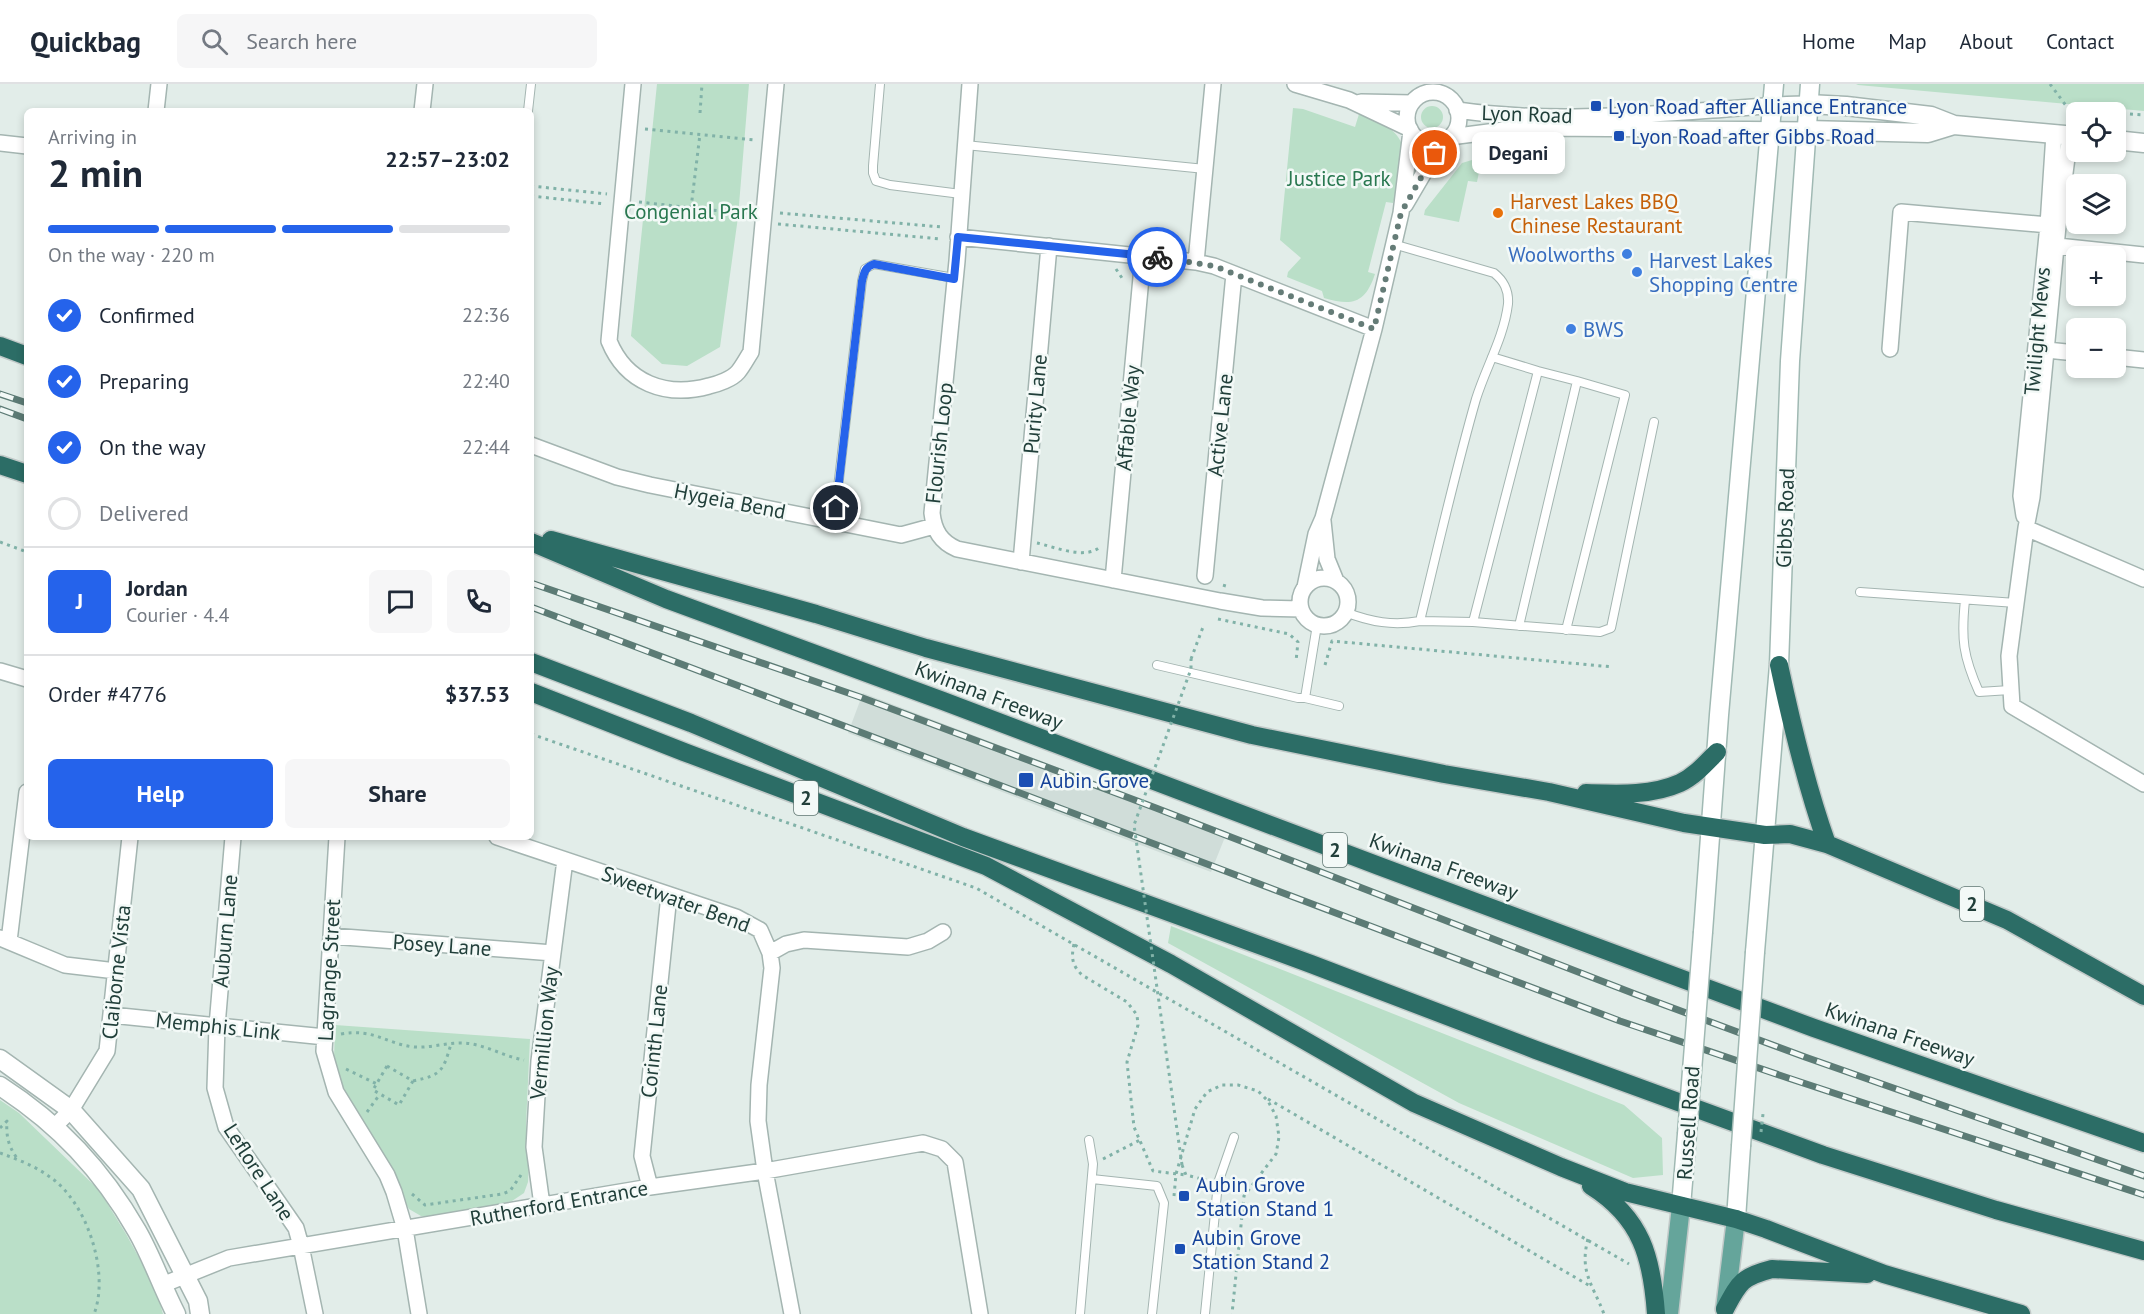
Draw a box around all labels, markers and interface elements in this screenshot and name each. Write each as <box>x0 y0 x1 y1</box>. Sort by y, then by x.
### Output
search box <box>177 14 597 68</box>
text: Quickbag <box>30 23 141 60</box>
icon: search <box>198 25 231 58</box>
text: Search here <box>246 27 357 55</box>
text: Home <box>1802 28 1855 55</box>
text: Map <box>1888 28 1927 55</box>
text: About <box>1960 28 2013 55</box>
text: Contact <box>2046 28 2114 55</box>
place label: Lyon Road after Alliance Entrance <box>1608 93 1907 120</box>
street label: Lyon Road <box>1481 99 1573 129</box>
marker: Lyon Road after Alliance Entrance <box>1589 99 1603 113</box>
map controls <box>2066 102 2126 378</box>
button: locate <box>2066 102 2126 162</box>
place label: Lyon Road after Gibbs Road <box>1631 123 1875 150</box>
text: Arriving in <box>48 124 137 150</box>
pin <box>1409 127 1460 178</box>
marker: Lyon Road after Gibbs Road <box>1612 129 1626 143</box>
callout: Degani <box>1471 132 1564 174</box>
icon: bag <box>1418 136 1451 169</box>
text: Degani <box>1489 140 1548 166</box>
text: 22:57–23:02 <box>385 145 510 173</box>
text: 2 min <box>48 147 143 198</box>
park label: Justice Park <box>1287 165 1390 192</box>
button: layers <box>2066 174 2126 234</box>
place label: Harvest Lakes BBQ Chinese Restaurant <box>1510 188 1682 239</box>
park label: Congenial Park <box>624 198 758 225</box>
marker: Harvest Lakes BBQ Chinese Restaurant <box>1491 206 1505 220</box>
courier <box>1127 227 1187 287</box>
icon: bike <box>1141 241 1174 274</box>
place label: Woolworths <box>1508 241 1615 268</box>
text: On the way · 220 m <box>48 242 215 268</box>
button: + <box>2066 246 2126 306</box>
marker: Woolworths <box>1620 247 1634 261</box>
place label: Harvest Lakes Shopping Centre <box>1649 247 1798 298</box>
marker: Harvest Lakes Shopping Centre <box>1630 265 1644 279</box>
street label: Twilight Mews <box>2018 266 2056 396</box>
icon: check <box>48 299 81 332</box>
text: Confirmed <box>99 301 195 329</box>
text: 22:36 <box>462 302 510 328</box>
place label: BWS <box>1583 316 1624 343</box>
button: − <box>2066 318 2126 378</box>
marker: BWS <box>1564 322 1578 336</box>
street label: Purity Lane <box>1017 353 1053 455</box>
street label: Affable Way <box>1110 364 1146 472</box>
icon: check <box>48 365 81 398</box>
text: Preparing <box>99 367 189 395</box>
text: 22:40 <box>462 368 510 394</box>
street label: Active Lane <box>1201 372 1239 478</box>
street label: Flourish Loop <box>919 381 959 505</box>
icon: check <box>48 431 81 464</box>
text: On the way <box>99 433 206 461</box>
text: 22:44 <box>462 434 510 460</box>
street label: Gibbs Road <box>1770 468 1800 568</box>
street label: Hygeia Bend <box>672 477 788 525</box>
pin <box>810 482 861 533</box>
icon: home <box>819 491 852 524</box>
text: Delivered <box>99 499 189 527</box>
button: chat <box>369 570 432 633</box>
button: phone <box>447 570 510 633</box>
text: Jordan <box>126 574 188 602</box>
text: J <box>76 587 83 615</box>
text: Courier · 4.4 <box>126 602 229 628</box>
street label: Kwinana Freeway <box>911 654 1067 736</box>
text: Order #4776 <box>48 680 167 708</box>
text: $37.53 <box>445 680 510 708</box>
button: Help <box>48 759 273 828</box>
button: Share <box>285 759 510 828</box>
place label: Aubin Grove <box>1040 767 1149 794</box>
marker: Aubin Grove <box>1017 771 1035 789</box>
road number: 2 <box>794 781 818 815</box>
street label: Kwinana Freeway <box>1366 827 1522 906</box>
road number: 2 <box>1323 833 1347 867</box>
street label: Sweetwater Bend <box>598 860 754 938</box>
street label: Auburn Lane <box>207 873 243 989</box>
road number: 2 <box>1960 887 1984 921</box>
street label: Lagrange Street <box>312 898 346 1042</box>
street label: Claiborne Vista <box>96 903 136 1041</box>
street label: Posey Lane <box>392 928 492 962</box>
street label: Vermillion Way <box>523 965 564 1102</box>
street label: Corinth Lane <box>635 983 673 1099</box>
street label: Kwinana Freeway <box>1822 996 1979 1072</box>
street label: Memphis Link <box>154 1006 282 1046</box>
street label: Russell Road <box>1671 1065 1705 1181</box>
street label: Leflore Lane <box>218 1118 300 1226</box>
place label: Aubin Grove Station Stand 1 <box>1196 1171 1334 1222</box>
street label: Rutherford Entrance <box>468 1174 650 1232</box>
marker: Aubin Grove Station Stand 1 <box>1177 1189 1191 1203</box>
place label: Aubin Grove Station Stand 2 <box>1192 1224 1330 1275</box>
marker: Aubin Grove Station Stand 2 <box>1173 1242 1187 1256</box>

